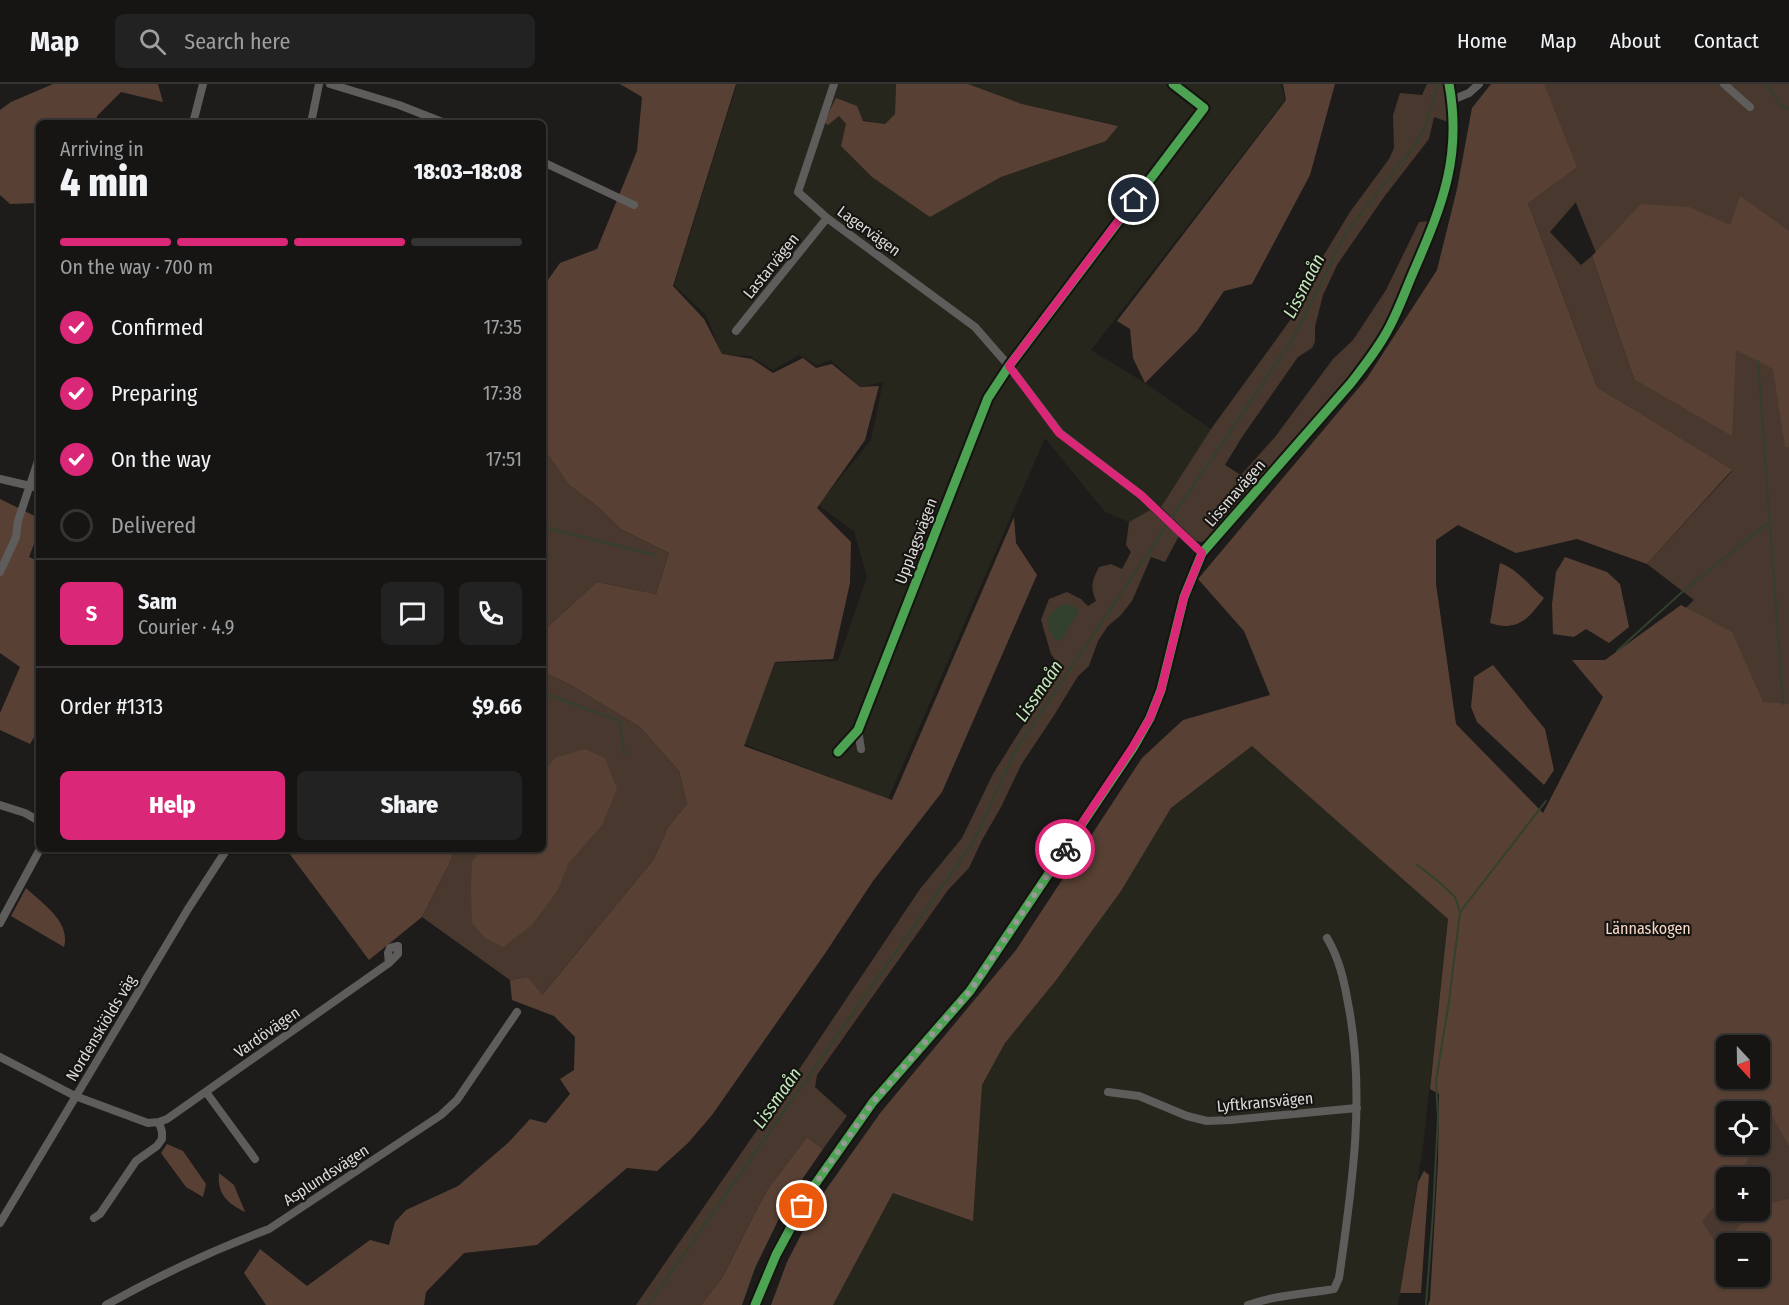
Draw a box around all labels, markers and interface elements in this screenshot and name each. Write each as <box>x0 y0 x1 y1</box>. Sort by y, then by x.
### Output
search box <box>115 14 535 68</box>
text: Map <box>30 25 79 58</box>
icon: search <box>136 25 169 58</box>
text: Search here <box>184 28 290 55</box>
text: Home <box>1457 28 1507 54</box>
text: Map <box>1540 28 1577 54</box>
text: About <box>1610 28 1661 54</box>
text: Contact <box>1694 28 1759 54</box>
text: Arriving in <box>60 137 144 161</box>
text: 18:03–18:08 <box>414 158 522 185</box>
text: 4 min <box>60 160 148 206</box>
pin <box>1108 174 1159 225</box>
icon: home <box>1117 183 1150 216</box>
street label: Lagervägen <box>834 202 904 260</box>
street label: Lastarvägen <box>739 230 803 302</box>
water label: Lissmaån <box>1278 250 1330 322</box>
text: On the way · 700 m <box>60 255 213 279</box>
icon: check <box>60 311 93 344</box>
text: Confirmed <box>111 314 204 341</box>
text: 17:35 <box>483 315 522 339</box>
icon: check <box>60 377 93 410</box>
text: Preparing <box>111 380 197 407</box>
text: 17:38 <box>483 381 522 405</box>
icon: check <box>60 443 93 476</box>
text: On the way <box>111 446 211 473</box>
text: 17:51 <box>486 447 522 471</box>
street label: Lissmavägen <box>1201 456 1269 530</box>
street label: Upplagsvägen <box>891 495 941 587</box>
text: Delivered <box>111 512 196 539</box>
button: chat <box>381 582 444 645</box>
button: phone <box>459 582 522 645</box>
text: Sam <box>138 588 177 615</box>
text: S <box>86 600 97 627</box>
text: Courier · 4.9 <box>138 615 234 639</box>
water label: Lissmaån <box>1010 656 1068 726</box>
text: Order #1313 <box>60 693 163 720</box>
text: $9.66 <box>472 693 522 720</box>
button: Help <box>60 771 285 840</box>
button: Share <box>297 771 522 840</box>
courier <box>1035 819 1095 879</box>
icon: bike <box>1049 833 1082 866</box>
park label: Lännaskogen <box>1605 919 1691 938</box>
street label: Nordenskiölds väg <box>62 971 140 1084</box>
street label: Vardövägen <box>231 1003 303 1061</box>
north arrow <box>1716 1035 1770 1089</box>
map controls <box>1716 1035 1770 1287</box>
water label: Lissmaån <box>748 1063 806 1133</box>
street label: Lyftkransvägen <box>1216 1088 1314 1116</box>
button: locate <box>1716 1101 1770 1155</box>
street label: Asplundsvägen <box>280 1140 372 1210</box>
button: + <box>1716 1167 1770 1221</box>
pin <box>776 1180 827 1231</box>
icon: bag <box>785 1189 818 1222</box>
button: − <box>1716 1233 1770 1287</box>

